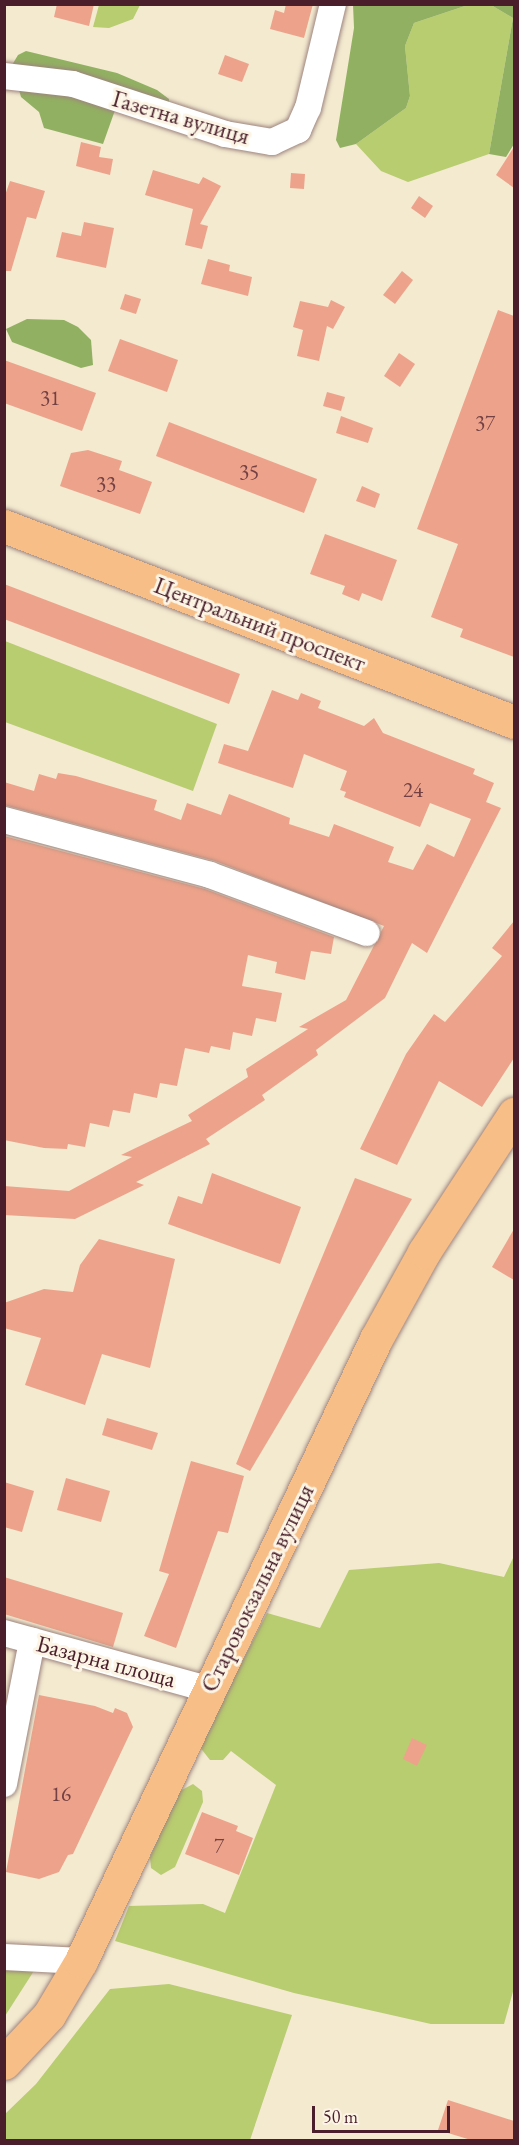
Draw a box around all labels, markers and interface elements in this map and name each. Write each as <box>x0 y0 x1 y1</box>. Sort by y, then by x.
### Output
street label: Газетна вулиця <box>109 84 253 150</box>
house number: 31 <box>40 385 60 411</box>
house number: 37 <box>475 410 495 436</box>
house number: 35 <box>239 459 259 485</box>
house number: 33 <box>96 471 116 497</box>
street label: Центральний проспект <box>150 570 370 678</box>
house number: 24 <box>403 777 423 803</box>
street label: Старовокзальна вулиця <box>194 1479 320 1697</box>
street label: Базарна площа <box>33 1629 179 1693</box>
house number: 16 <box>51 1781 71 1807</box>
house number: 7 <box>214 1833 224 1859</box>
scale bar <box>315 2094 453 2132</box>
text: 50 m <box>323 2105 358 2128</box>

